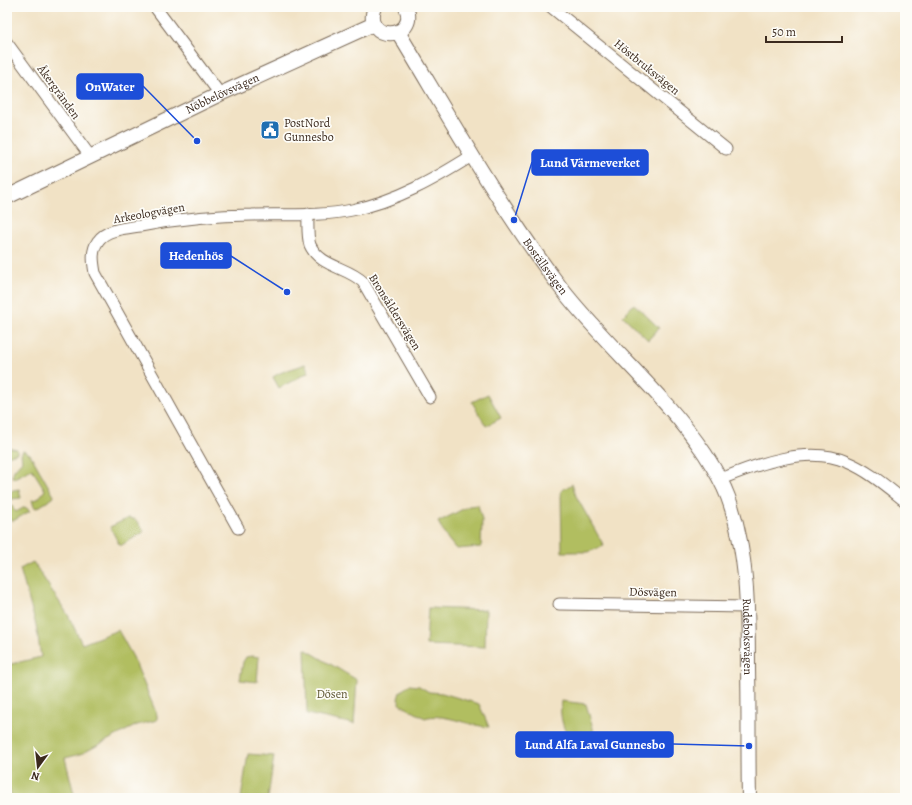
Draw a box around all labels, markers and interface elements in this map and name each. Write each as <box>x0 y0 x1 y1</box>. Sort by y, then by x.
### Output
scale bar <box>766 18 842 44</box>
text: 50 m <box>772 24 796 40</box>
street label: Höstbruksvägen <box>611 36 684 99</box>
street label: Åkergränden <box>33 61 84 123</box>
street label: Nöbbelövsvägen <box>183 69 262 117</box>
callout: OnWater <box>77 74 143 99</box>
text: OnWater <box>85 78 135 95</box>
place label: PostNord Gunnesbo <box>284 115 334 145</box>
public building icon: PostNord Gunnesbo <box>259 119 281 141</box>
callout: Lund Värmeverket <box>532 150 648 175</box>
text: Lund Värmeverket <box>540 154 641 171</box>
street label: Arkeologvägen <box>111 199 186 227</box>
street label: Boställsvägen <box>519 235 572 299</box>
callout: Hedenhös <box>161 243 231 268</box>
text: Hedenhös <box>169 247 223 264</box>
street label: Bronsåldersvägen <box>365 271 425 354</box>
street label: Dösvägen <box>629 584 678 600</box>
street label: Rudeboksvägen <box>739 598 756 676</box>
park label: Dösen <box>316 686 348 702</box>
callout: Lund Alfa Laval Gunnesbo <box>516 732 673 757</box>
text: Lund Alfa Laval Gunnesbo <box>525 736 665 753</box>
north arrow <box>18 747 58 787</box>
text: N <box>30 768 41 784</box>

